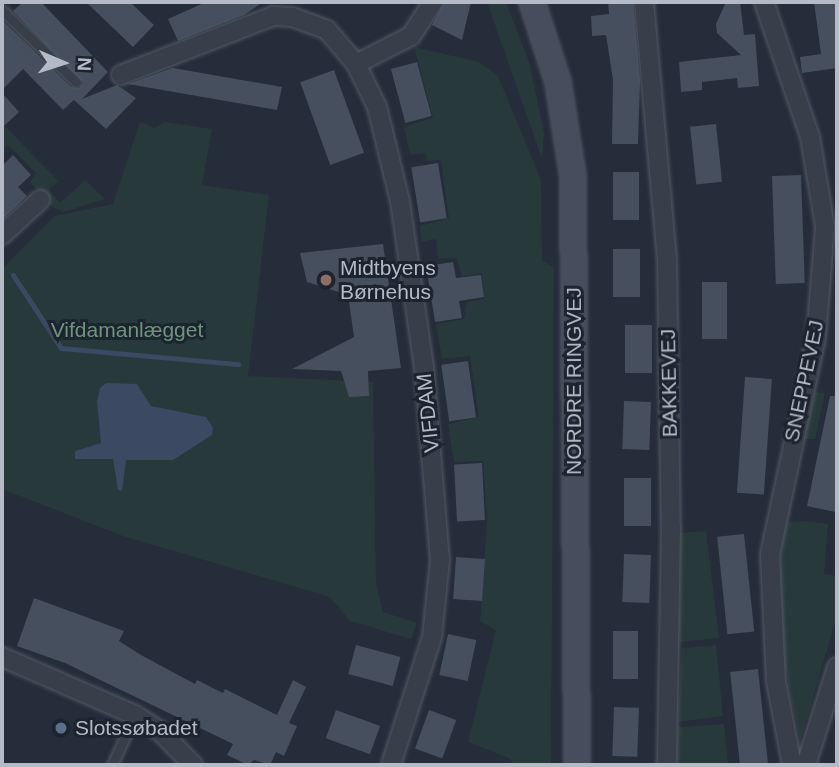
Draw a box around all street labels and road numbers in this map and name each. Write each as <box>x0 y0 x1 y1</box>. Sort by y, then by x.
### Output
street label: NORDRE RINGVEJ <box>561 287 587 475</box>
street label: SNEPPEVEJ <box>779 318 829 444</box>
street label: BAKKEVEJ <box>655 329 683 437</box>
street label: VIFDAM <box>411 372 445 454</box>

